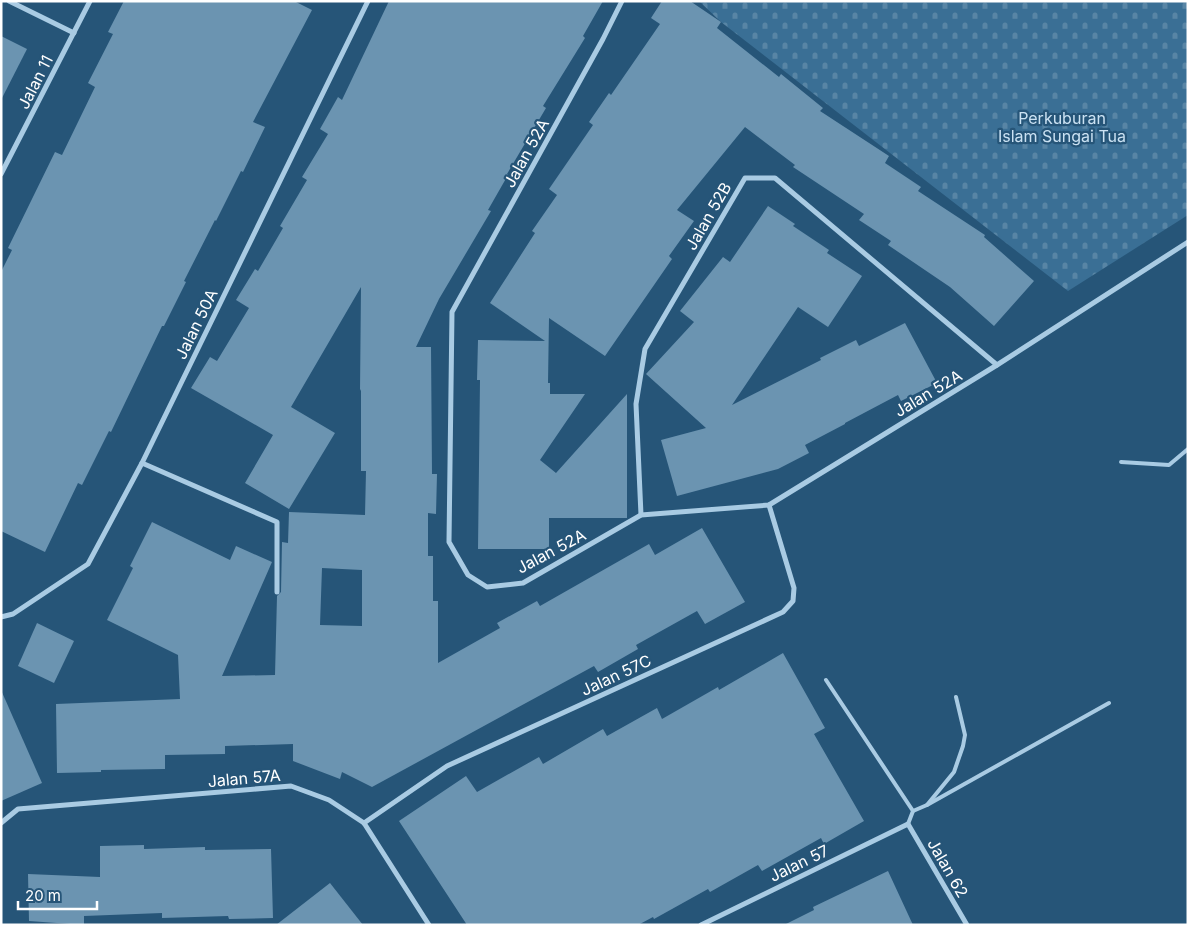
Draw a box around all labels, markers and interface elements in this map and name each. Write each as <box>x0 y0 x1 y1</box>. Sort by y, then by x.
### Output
street label: Jalan 11 <box>13 52 57 112</box>
park label: Perkuburan Islam Sungai Tua <box>998 108 1126 146</box>
street label: Jalan 52A <box>499 115 553 191</box>
street label: Jalan 52B <box>681 179 735 253</box>
street label: Jalan 50A <box>170 286 222 362</box>
street label: Jalan 52A <box>891 365 965 421</box>
street label: Jalan 52A <box>513 524 589 578</box>
street label: Jalan 57C <box>578 650 654 700</box>
street label: Jalan 57A <box>207 765 281 791</box>
street label: Jalan 62 <box>923 835 973 901</box>
street label: Jalan 57 <box>766 840 832 886</box>
scale bar <box>18 878 96 910</box>
text: 20 m <box>25 886 61 905</box>

